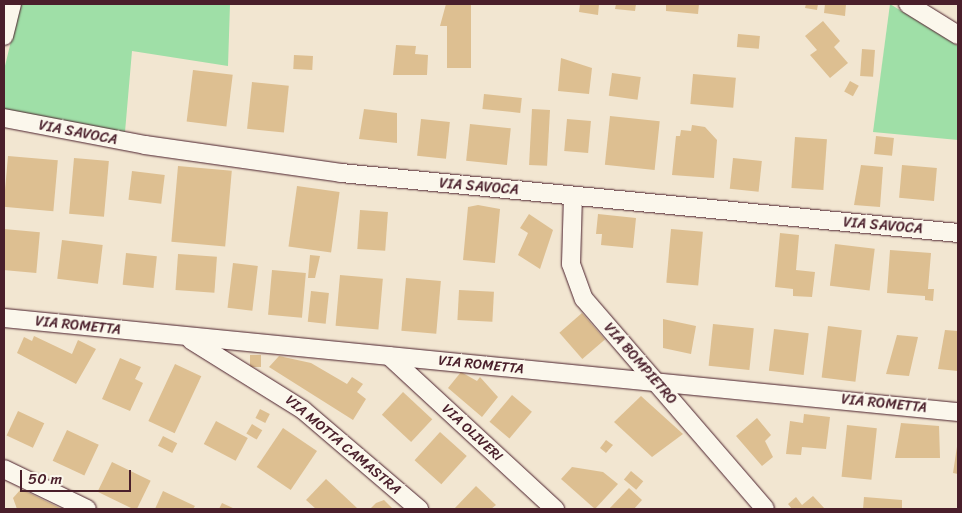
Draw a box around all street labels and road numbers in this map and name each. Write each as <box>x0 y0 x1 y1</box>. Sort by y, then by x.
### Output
street label: VIA SAVOCA <box>37 117 119 149</box>
street label: VIA SAVOCA <box>439 175 519 199</box>
street label: VIA SAVOCA <box>843 214 923 238</box>
street label: VIA ROMETTA <box>34 313 122 339</box>
street label: VIA BOMPIETRO <box>600 320 680 408</box>
street label: VIA ROMETTA <box>437 352 525 378</box>
street label: VIA ROMETTA <box>840 391 928 417</box>
street label: VIA MOTTA CAMASTRA <box>282 392 404 498</box>
street label: VIA OLIVERI <box>438 401 506 465</box>

